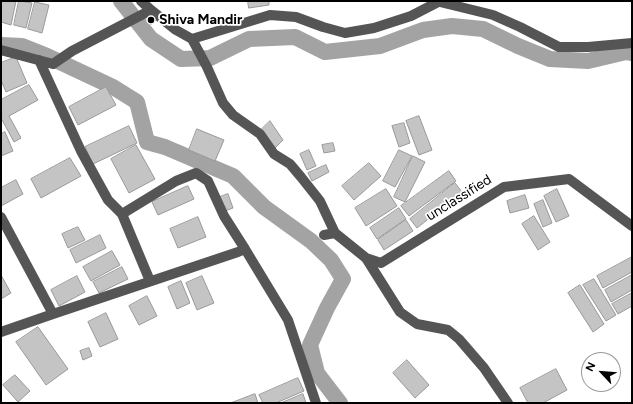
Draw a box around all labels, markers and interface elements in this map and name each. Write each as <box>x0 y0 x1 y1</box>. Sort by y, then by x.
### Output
place label: Shiva Mandir <box>159 12 242 28</box>
marker: Shiva Mandir <box>146 15 156 25</box>
street label: unclassified <box>423 171 495 225</box>
north arrow <box>581 352 621 392</box>
text: N <box>583 360 598 374</box>

